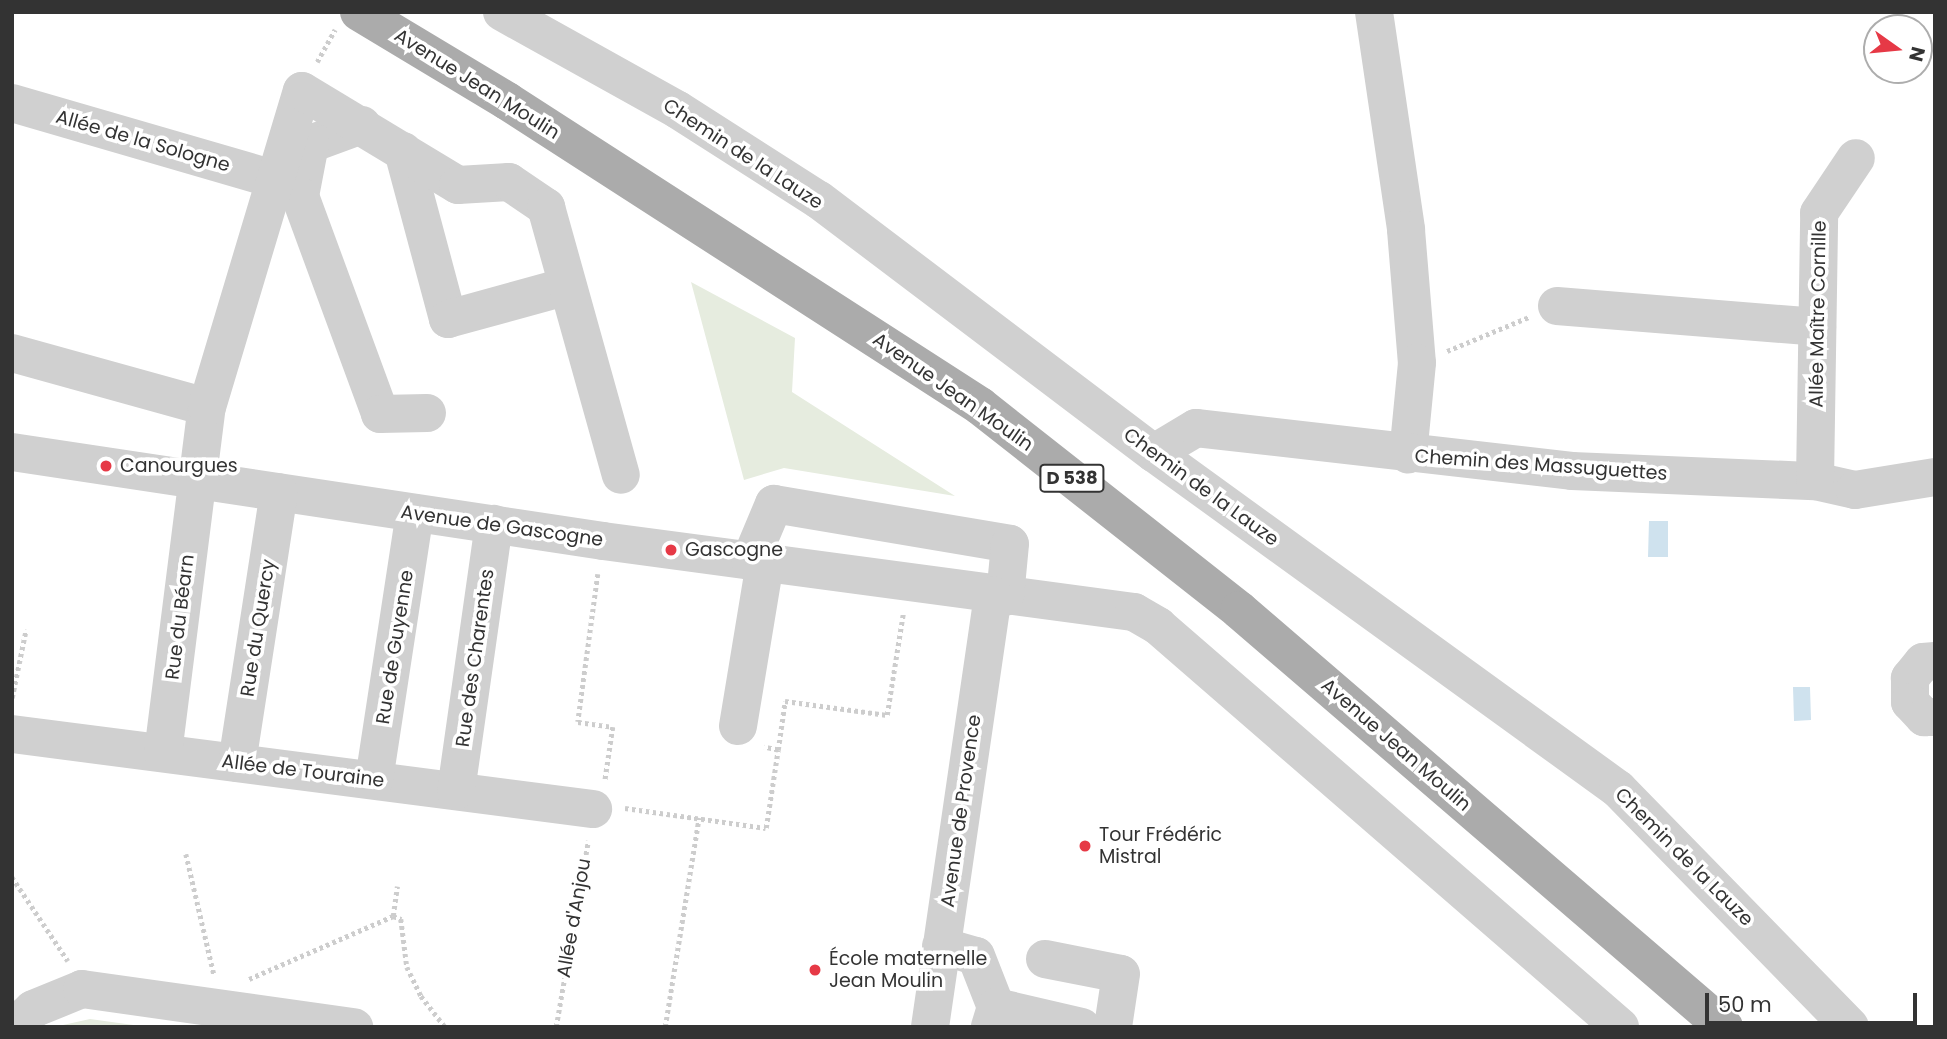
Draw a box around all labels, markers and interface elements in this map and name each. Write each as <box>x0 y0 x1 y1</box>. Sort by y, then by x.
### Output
north arrow <box>1863 14 1933 84</box>
street label: Avenue Jean Moulin <box>390 24 564 144</box>
text: N <box>1902 44 1932 64</box>
street label: Chemin de la Lauze <box>659 94 827 214</box>
street label: Allée de la Sologne <box>53 105 233 177</box>
street label: Allée Maître Cornille <box>1805 220 1831 408</box>
street label: Avenue Jean Moulin <box>868 328 1038 456</box>
street label: Chemin de la Lauze <box>1119 423 1283 551</box>
street label: Chemin des Massuguettes <box>1414 445 1668 485</box>
place label: Canourgues <box>120 455 238 477</box>
marker: Canourgues <box>98 458 114 474</box>
road number: D 538 <box>1039 464 1105 492</box>
street label: Avenue de Gascogne <box>399 501 605 551</box>
place label: Gascogne <box>685 539 783 561</box>
marker: Gascogne <box>663 542 679 558</box>
street label: Rue du Béarn <box>161 553 199 681</box>
street label: Rue du Quercy <box>236 558 280 698</box>
street label: Rue de Guyenne <box>372 568 418 726</box>
street label: Rue des Charentes <box>451 568 499 748</box>
street label: Avenue Jean Moulin <box>1317 674 1475 816</box>
street label: Avenue de Provence <box>936 713 986 909</box>
street label: Allée de Touraine <box>220 750 386 792</box>
street label: Chemin de la Lauze <box>1610 783 1758 931</box>
place label: Tour Frédéric Mistral <box>1099 824 1222 868</box>
marker: Tour Frédéric Mistral <box>1077 838 1093 854</box>
street label: Allée d'Anjou <box>552 857 596 979</box>
place label: École maternelle Jean Moulin <box>829 948 987 992</box>
marker: École maternelle Jean Moulin <box>807 962 823 978</box>
scale bar <box>1709 979 1921 1023</box>
text: 50 m <box>1718 990 1772 1019</box>

